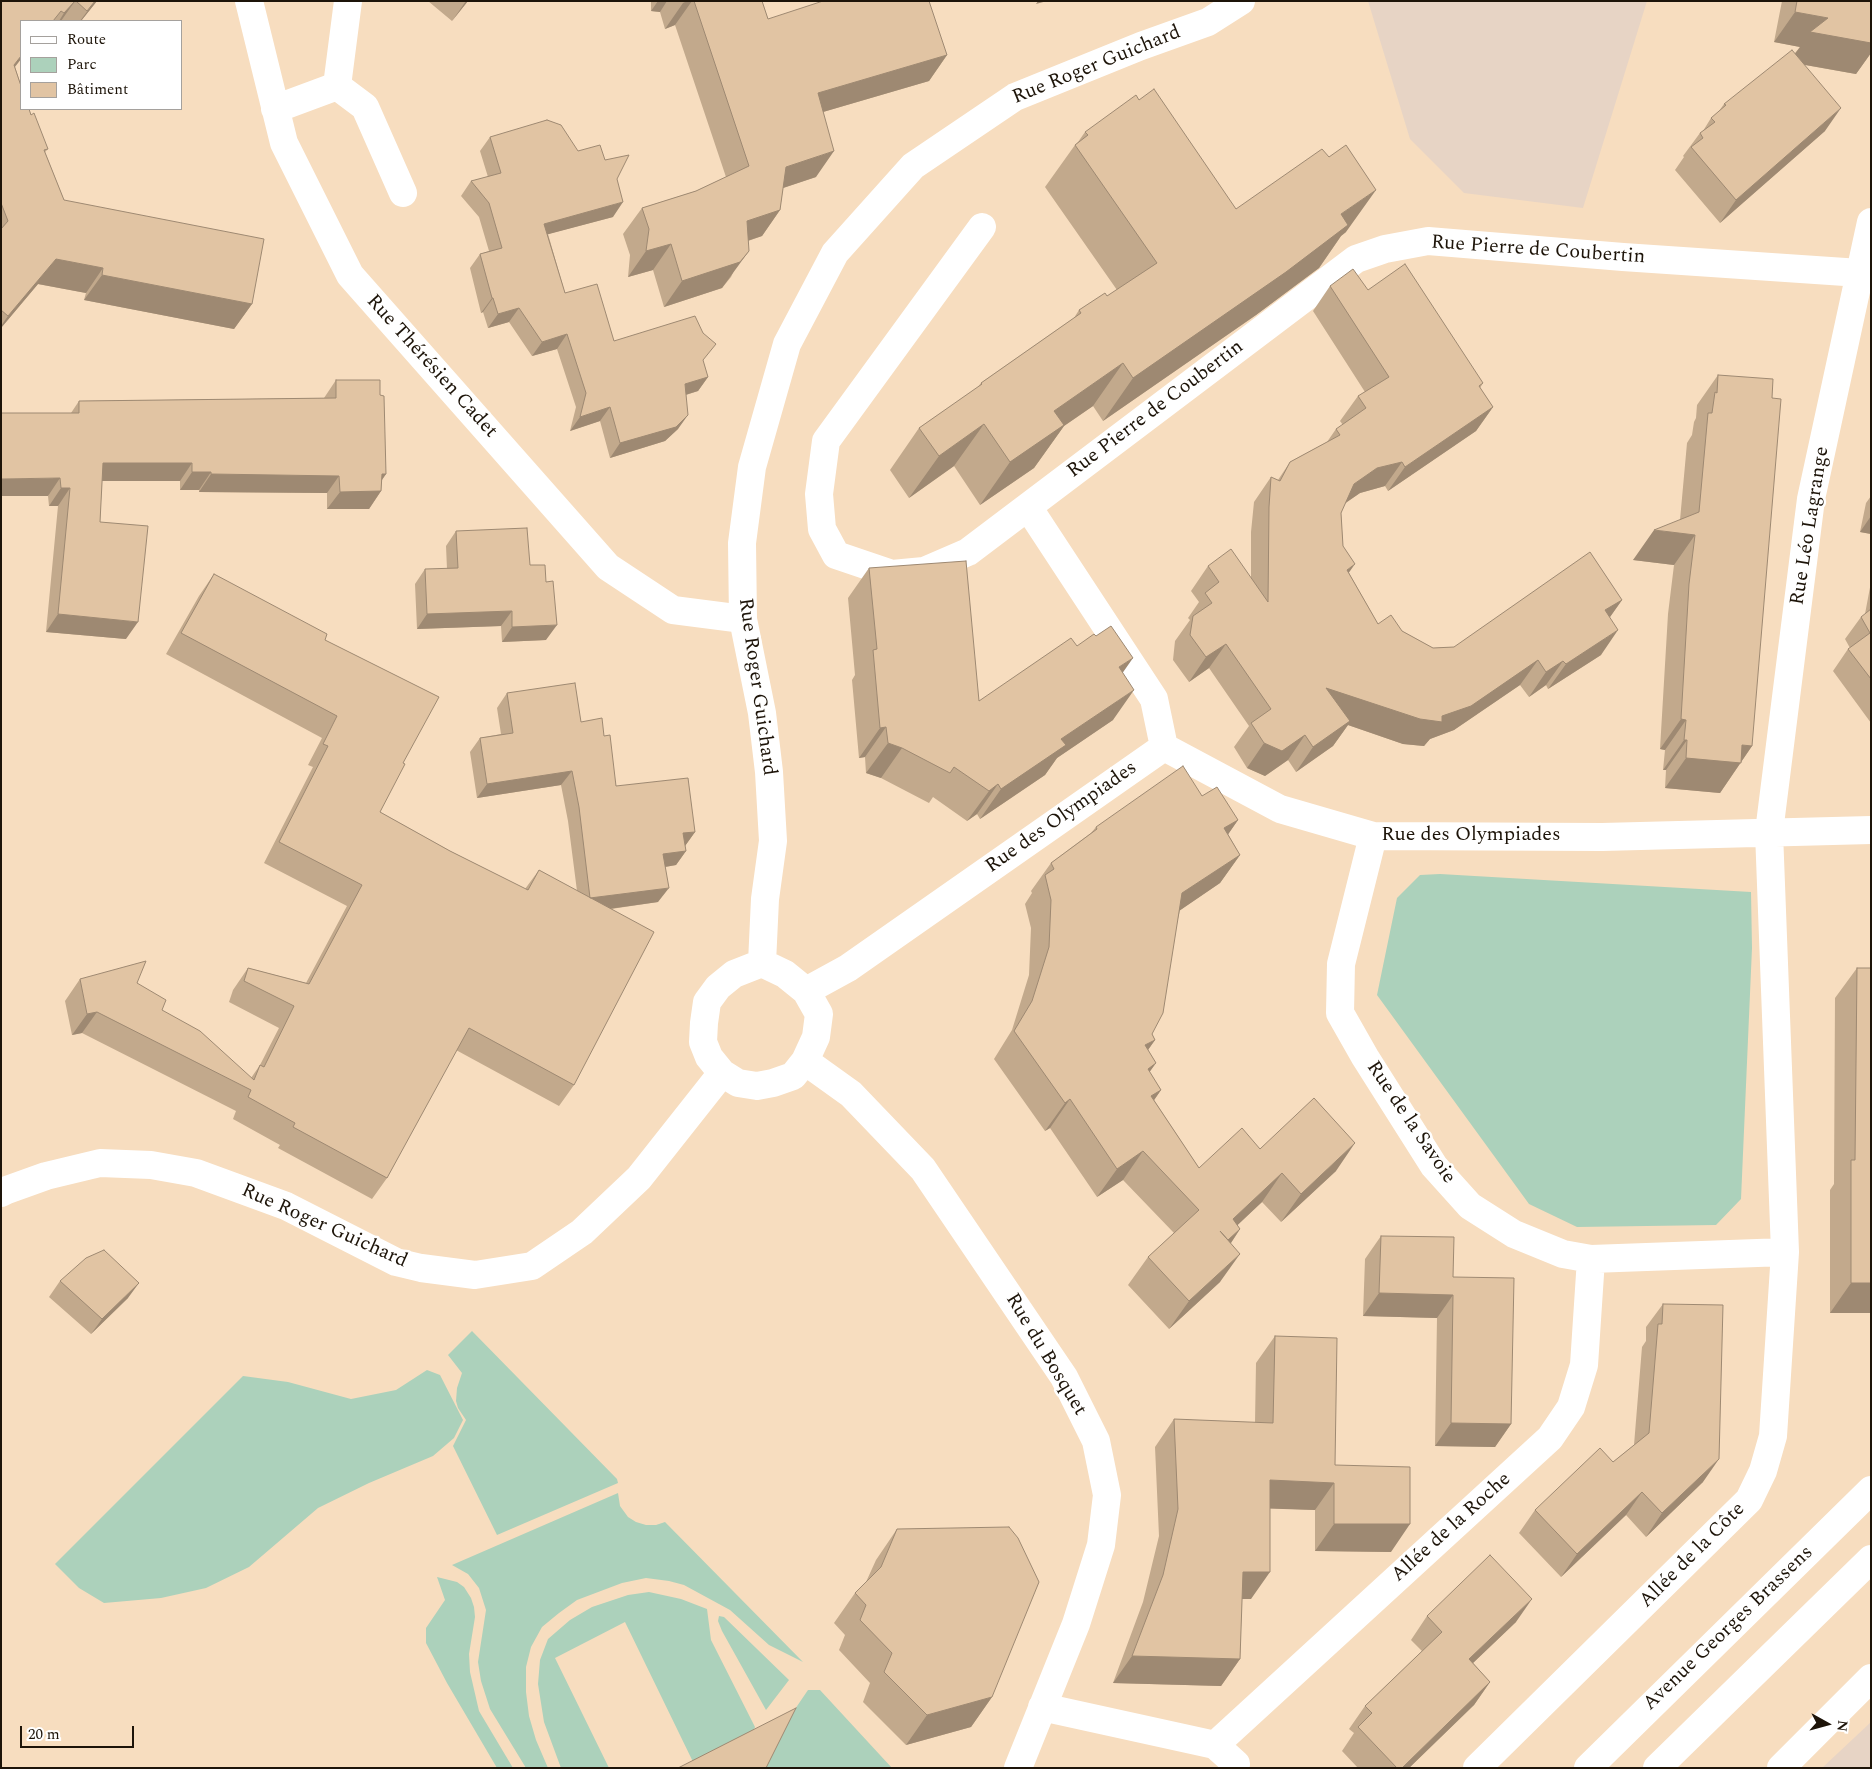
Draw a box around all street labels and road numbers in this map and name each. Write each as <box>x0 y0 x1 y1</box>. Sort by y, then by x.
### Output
street label: Rue Roger Guichard <box>1009 21 1185 111</box>
street label: Rue Pierre de Coubertin <box>1430 232 1646 270</box>
street label: Rue Thérésien Cadet <box>360 290 502 444</box>
street label: Rue Pierre de Coubertin <box>1063 336 1249 484</box>
street label: Rue Léo Lagrange <box>1787 445 1835 607</box>
street label: Rue Roger Guichard <box>732 597 780 777</box>
street label: Rue des Olympiades <box>982 757 1142 879</box>
street label: Rue des Olympiades <box>1381 824 1561 848</box>
street label: Rue de la Savoie <box>1360 1057 1460 1189</box>
street label: Rue Roger Guichard <box>237 1180 411 1274</box>
street label: Rue du Bosquet <box>999 1289 1091 1421</box>
street label: Allée de la Roche <box>1387 1468 1517 1588</box>
street label: Allée de la Côte <box>1635 1498 1751 1614</box>
street label: Avenue Georges Brassens <box>1639 1542 1819 1716</box>

